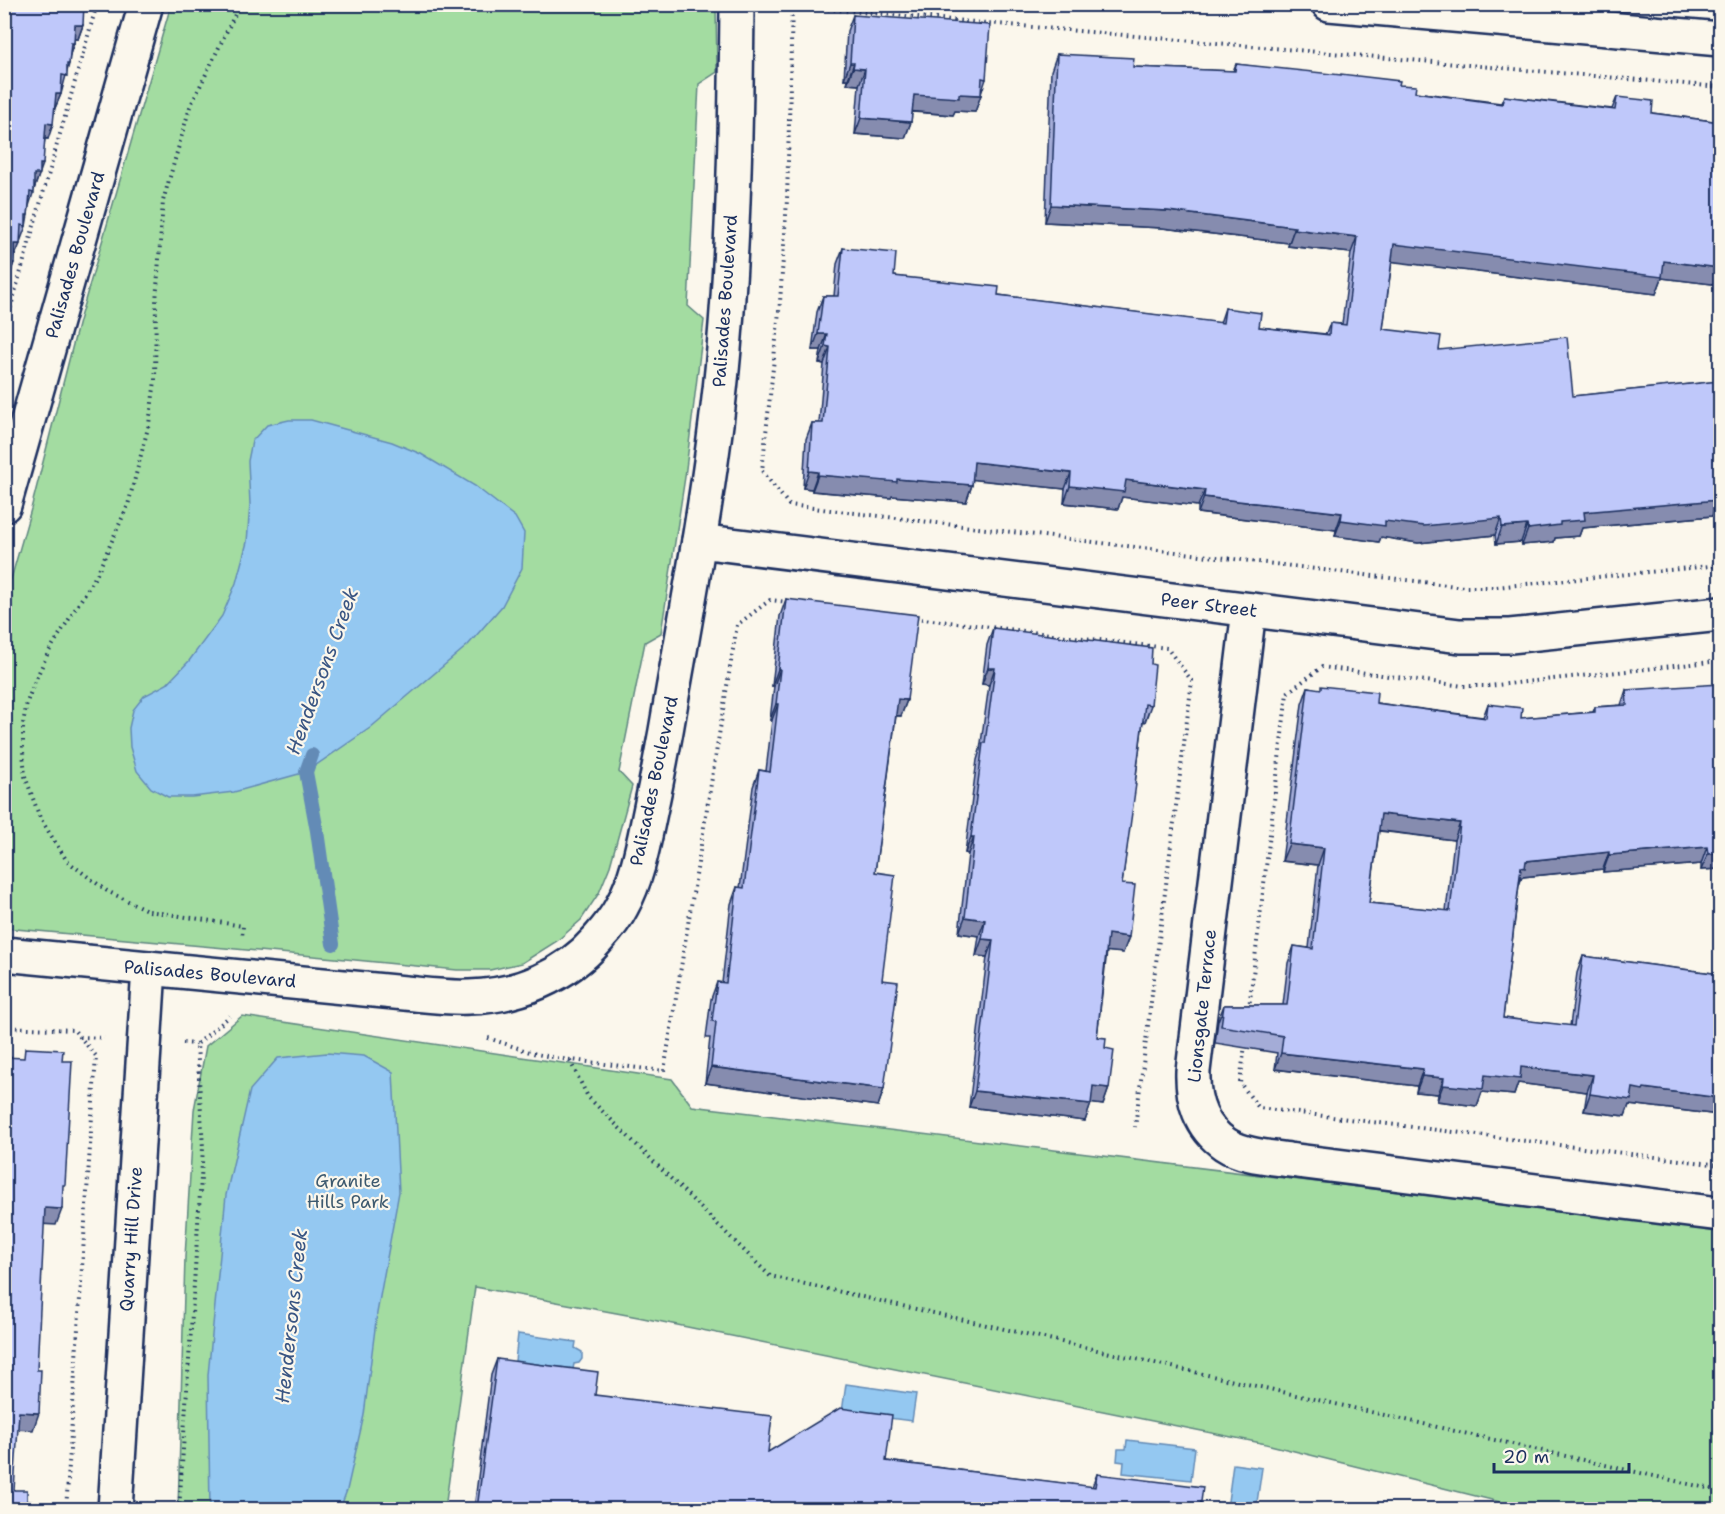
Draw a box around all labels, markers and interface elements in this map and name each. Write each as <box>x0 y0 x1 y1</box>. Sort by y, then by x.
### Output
street label: Palisades Boulevard <box>40 168 110 342</box>
street label: Palisades Boulevard <box>707 214 743 388</box>
water label: Hendersons Creek <box>280 584 364 758</box>
street label: Peer Street <box>1159 587 1259 623</box>
street label: Palisades Boulevard <box>624 694 684 868</box>
street label: Lionsgate Terrace <box>1182 928 1222 1084</box>
street label: Palisades Boulevard <box>123 955 297 993</box>
street label: Quarry Hill Drive <box>114 1165 148 1313</box>
park label: Granite Hills Park <box>307 1169 389 1214</box>
water label: Hendersons Creek <box>269 1227 313 1405</box>
scale bar <box>1494 1436 1629 1474</box>
text: 20 m <box>1503 1445 1549 1469</box>

